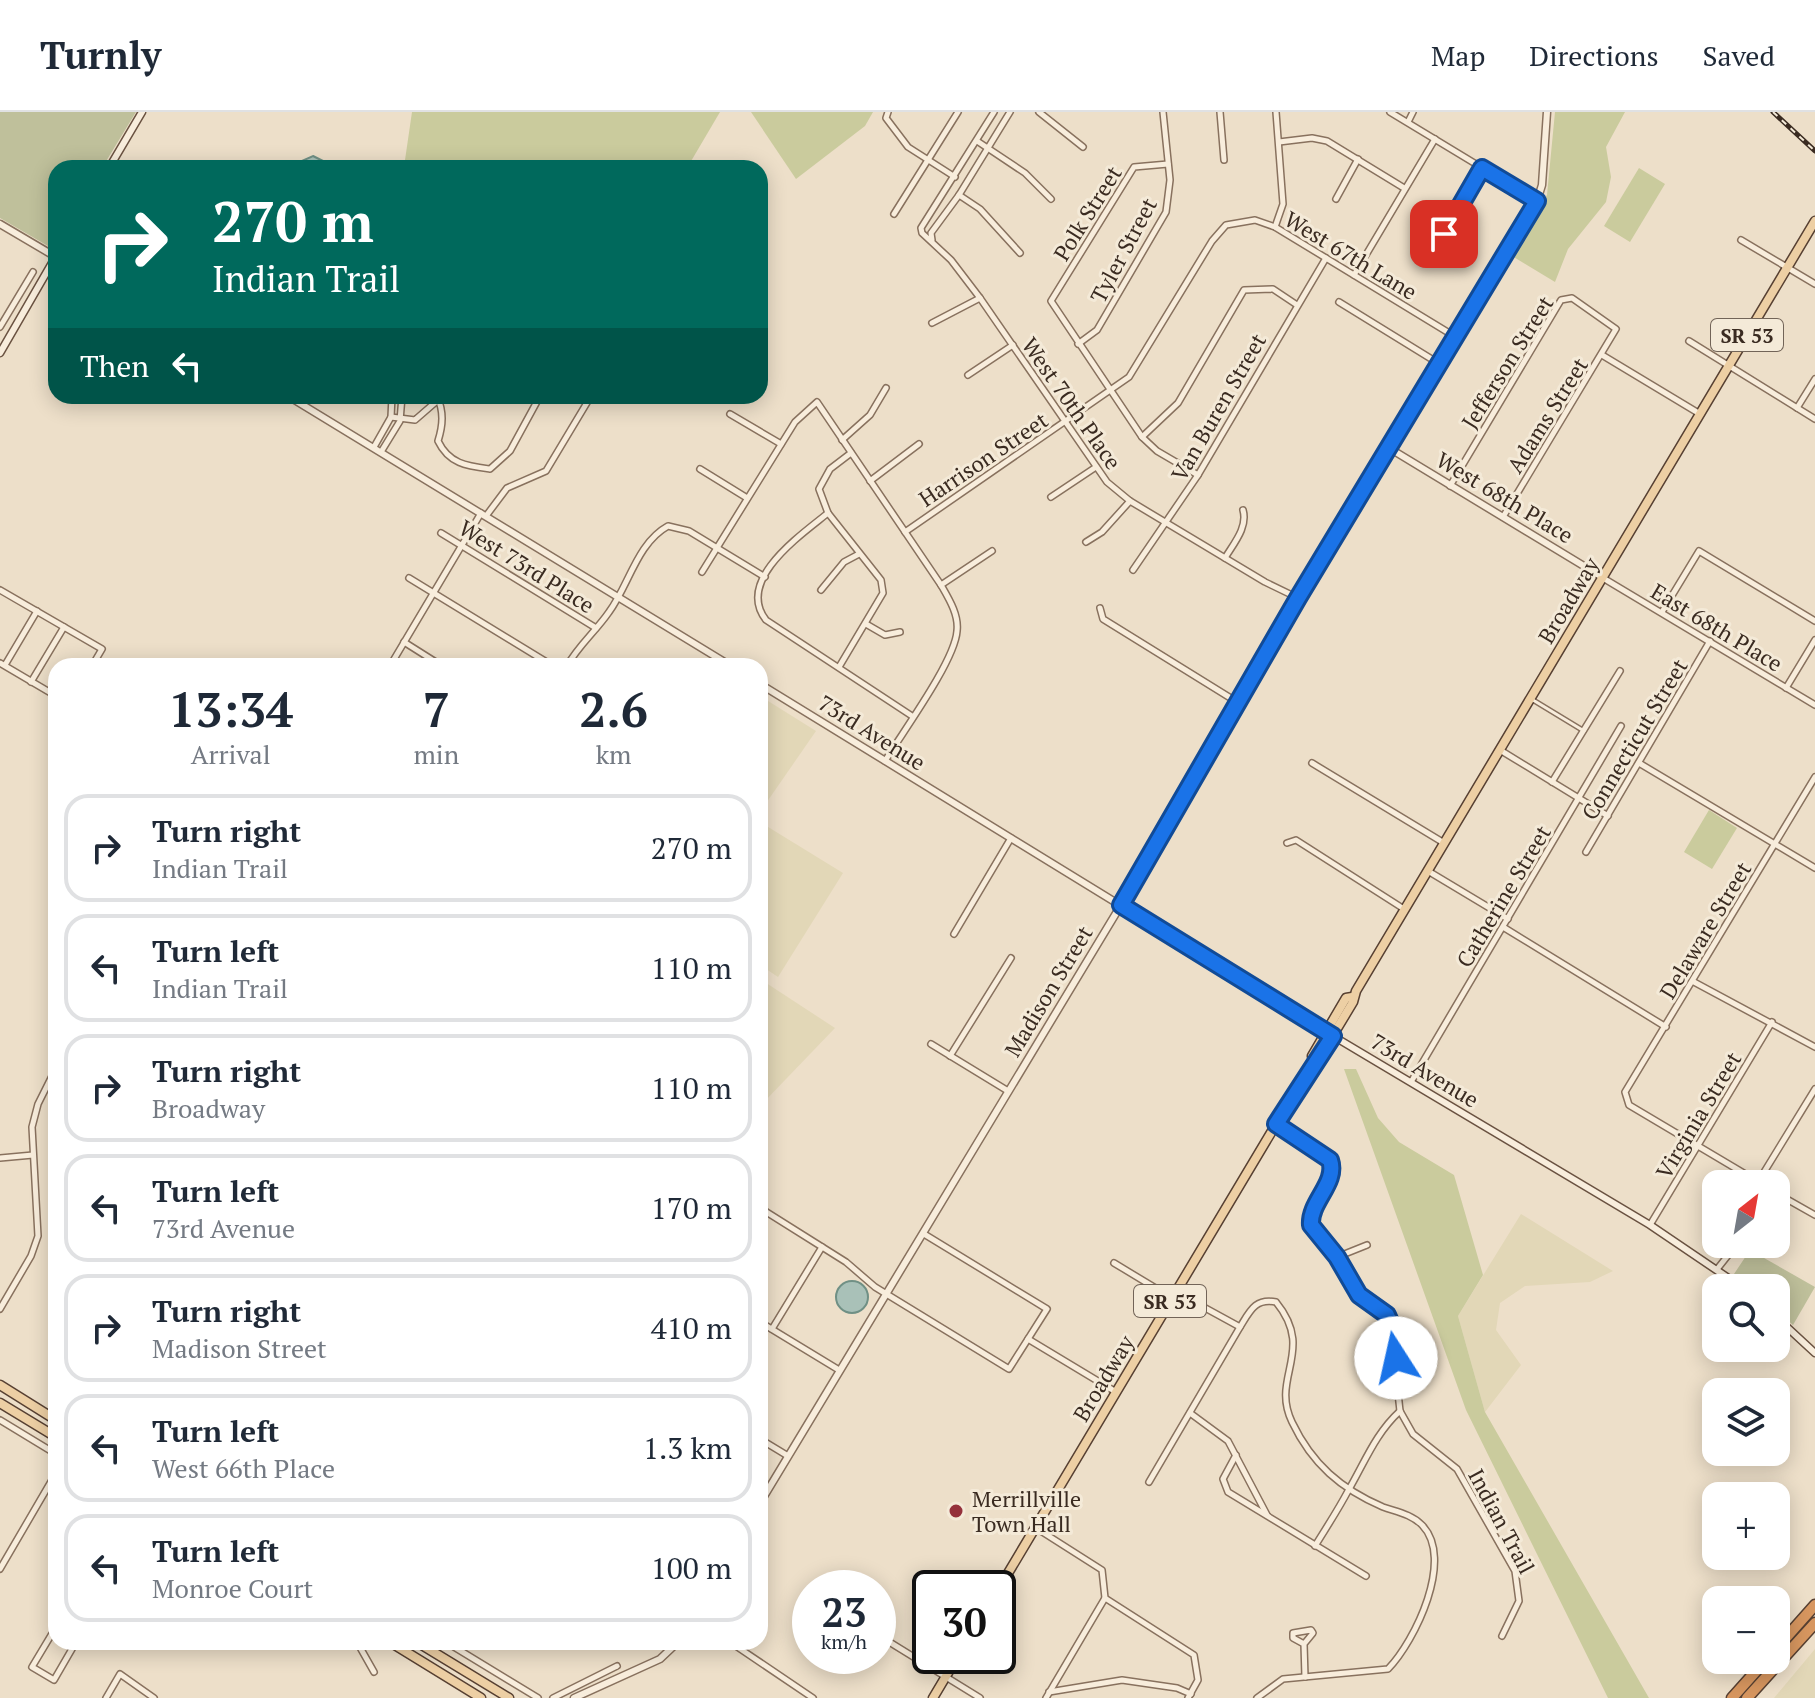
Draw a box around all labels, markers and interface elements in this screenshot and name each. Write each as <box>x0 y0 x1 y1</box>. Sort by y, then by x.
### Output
text: Turnly <box>40 30 161 80</box>
text: Map <box>1431 37 1485 74</box>
text: Directions <box>1529 37 1659 74</box>
text: Saved <box>1703 37 1775 74</box>
street label: Polk Street <box>1046 160 1128 266</box>
text: 270 m <box>212 184 374 258</box>
icon: right <box>80 192 184 296</box>
street label: Tyler Street <box>1083 192 1163 308</box>
pin <box>1410 200 1478 268</box>
street label: West 67th Lane <box>1279 204 1423 306</box>
icon: arrive <box>1422 212 1466 256</box>
text: Indian Trail <box>212 255 400 302</box>
street label: Jefferson Street <box>1455 290 1559 434</box>
road number: SR 53 <box>1711 319 1783 351</box>
street label: Van Buren Street <box>1164 328 1272 486</box>
street label: West 70th Place <box>1016 331 1128 475</box>
icon: left <box>165 344 209 388</box>
text: Then <box>80 346 149 386</box>
street label: Adams Street <box>1500 352 1594 478</box>
street label: Harrison Street <box>913 405 1053 513</box>
street label: West 68th Place <box>1431 445 1579 549</box>
street label: West 73rd Place <box>454 513 600 619</box>
street label: Broadway <box>1531 551 1606 648</box>
street label: East 68th Place <box>1646 576 1788 678</box>
street label: Connecticut Street <box>1574 653 1694 825</box>
text: 13:34 <box>168 677 293 741</box>
text: 7 <box>423 677 450 741</box>
text: 2.6 <box>579 677 648 741</box>
street label: 73rd Avenue <box>813 688 931 776</box>
text: Arrival <box>191 737 271 771</box>
text: min <box>413 737 459 771</box>
text: km <box>596 737 631 771</box>
text: Turn right <box>152 811 301 851</box>
street label: Catherine Street <box>1449 820 1557 972</box>
icon: right <box>84 826 128 870</box>
text: 270 m <box>651 828 732 868</box>
text: Indian Trail <box>152 851 288 885</box>
street label: Delaware Street <box>1653 856 1757 1004</box>
street label: Madison Street <box>998 920 1098 1062</box>
text: Turn left <box>152 931 279 971</box>
icon: left <box>84 946 128 990</box>
text: 110 m <box>651 948 732 988</box>
text: Indian Trail <box>152 971 288 1005</box>
street label: 73rd Avenue <box>1366 1026 1484 1114</box>
street label: Virginia Street <box>1649 1046 1747 1184</box>
text: Turn right <box>152 1051 301 1091</box>
icon: right <box>84 1066 128 1110</box>
text: 110 m <box>651 1068 732 1108</box>
text: Broadway <box>152 1091 265 1125</box>
north arrow <box>1702 1170 1790 1258</box>
map controls <box>1702 1170 1790 1674</box>
text: Turn left <box>152 1171 279 1211</box>
icon: left <box>84 1186 128 1230</box>
text: 170 m <box>651 1188 732 1228</box>
text: 73rd Avenue <box>152 1211 295 1245</box>
button: search <box>1702 1274 1790 1362</box>
road number: SR 53 <box>1134 1285 1206 1317</box>
text: Turn right <box>152 1291 301 1331</box>
icon: right <box>84 1306 128 1350</box>
text: 410 m <box>651 1308 732 1348</box>
position arrow <box>1354 1316 1438 1400</box>
street label: Broadway <box>1066 1329 1141 1426</box>
text: Madison Street <box>152 1331 327 1365</box>
button: layers <box>1702 1378 1790 1466</box>
text: Turn left <box>152 1411 279 1451</box>
icon: left <box>84 1426 128 1470</box>
text: 1.3 km <box>643 1428 732 1468</box>
text: West 66th Place <box>152 1451 335 1485</box>
street label: Indian Trail <box>1462 1463 1542 1579</box>
button: + <box>1702 1482 1790 1570</box>
place label: Merrillville Town Hall <box>972 1484 1081 1538</box>
marker: Merrillville Town Hall <box>947 1502 965 1520</box>
text: Turn left <box>152 1531 279 1571</box>
icon: left <box>84 1546 128 1590</box>
text: 100 m <box>651 1548 732 1588</box>
speed limit sign: 30 <box>912 1570 1016 1674</box>
text: Monroe Court <box>152 1571 313 1605</box>
text: 23 <box>821 1585 867 1638</box>
button: − <box>1702 1586 1790 1674</box>
text: km/h <box>821 1628 867 1655</box>

